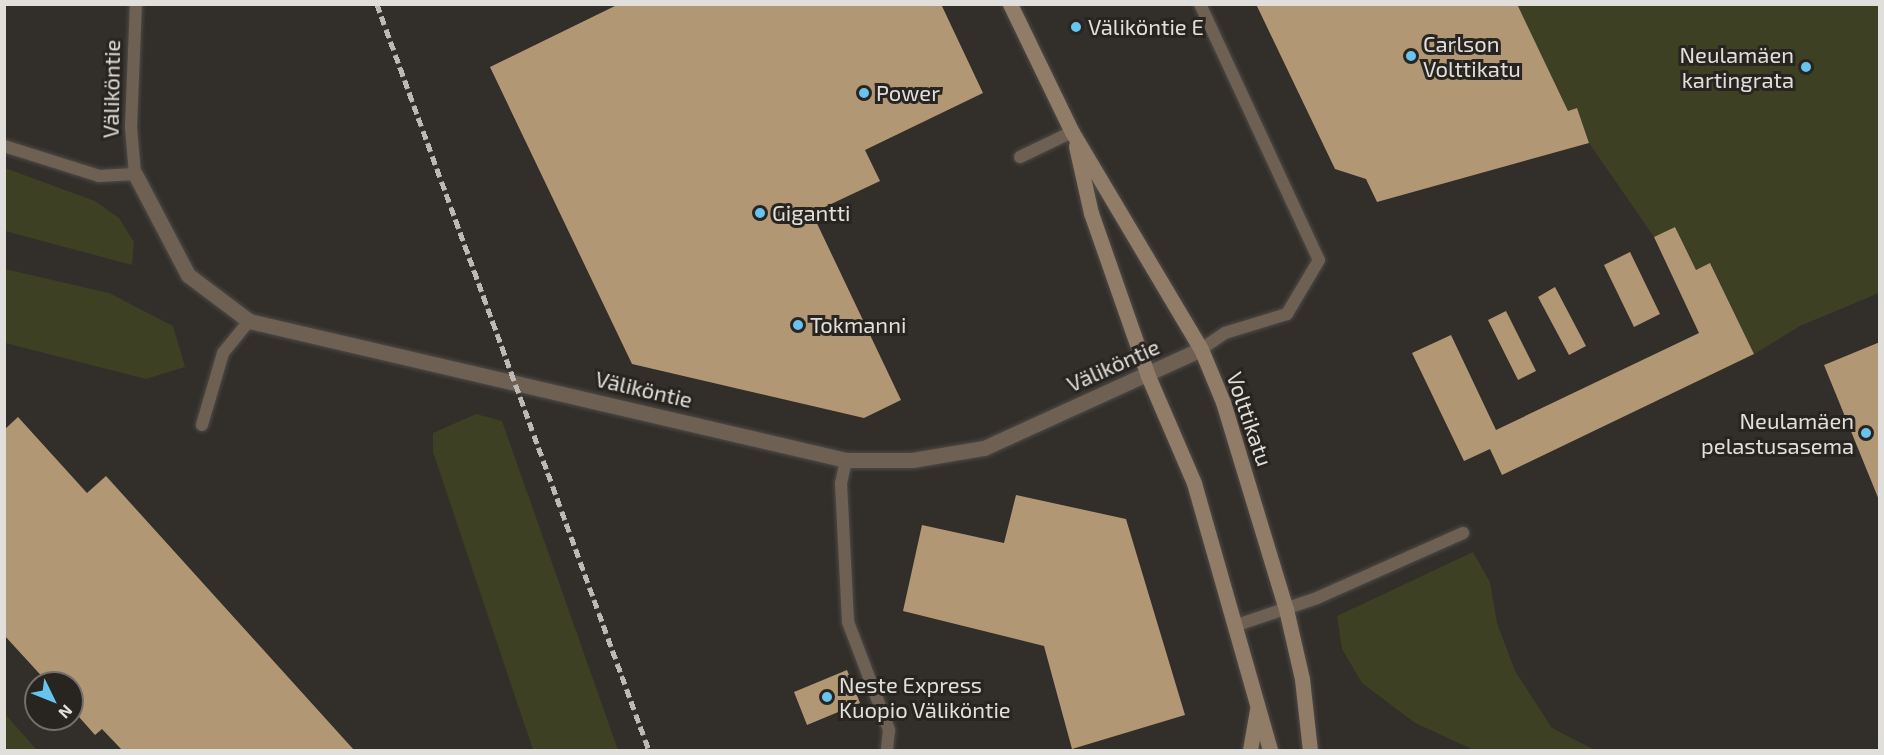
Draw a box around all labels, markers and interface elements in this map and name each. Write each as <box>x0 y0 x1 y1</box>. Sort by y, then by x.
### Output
place label: Väliköntie E <box>1088 14 1204 40</box>
marker: Väliköntie E <box>1069 20 1083 34</box>
place label: Carlson Volttikatu <box>1423 30 1521 82</box>
street label: Väliköntie <box>97 39 125 139</box>
place label: Neulamäen kartingrata <box>1680 41 1794 92</box>
marker: Carlson Volttikatu <box>1404 49 1418 63</box>
marker: Neulamäen kartingrata <box>1799 60 1813 74</box>
place label: Power <box>876 80 940 106</box>
marker: Power <box>857 86 871 100</box>
place label: Gigantti <box>772 200 851 226</box>
marker: Gigantti <box>753 206 767 220</box>
place label: Tokmanni <box>810 312 906 338</box>
marker: Tokmanni <box>791 318 805 332</box>
street label: Väliköntie <box>1063 333 1163 397</box>
street label: Väliköntie <box>593 365 695 413</box>
street label: Volttikatu <box>1222 368 1278 470</box>
place label: Neulamäen pelastusasema <box>1701 407 1854 458</box>
marker: Neulamäen pelastusasema <box>1859 426 1873 440</box>
north arrow <box>24 671 84 731</box>
place label: Neste Express Kuopio Väliköntie <box>839 671 1011 722</box>
marker: Neste Express Kuopio Väliköntie <box>820 690 834 704</box>
text: N <box>55 702 77 723</box>

